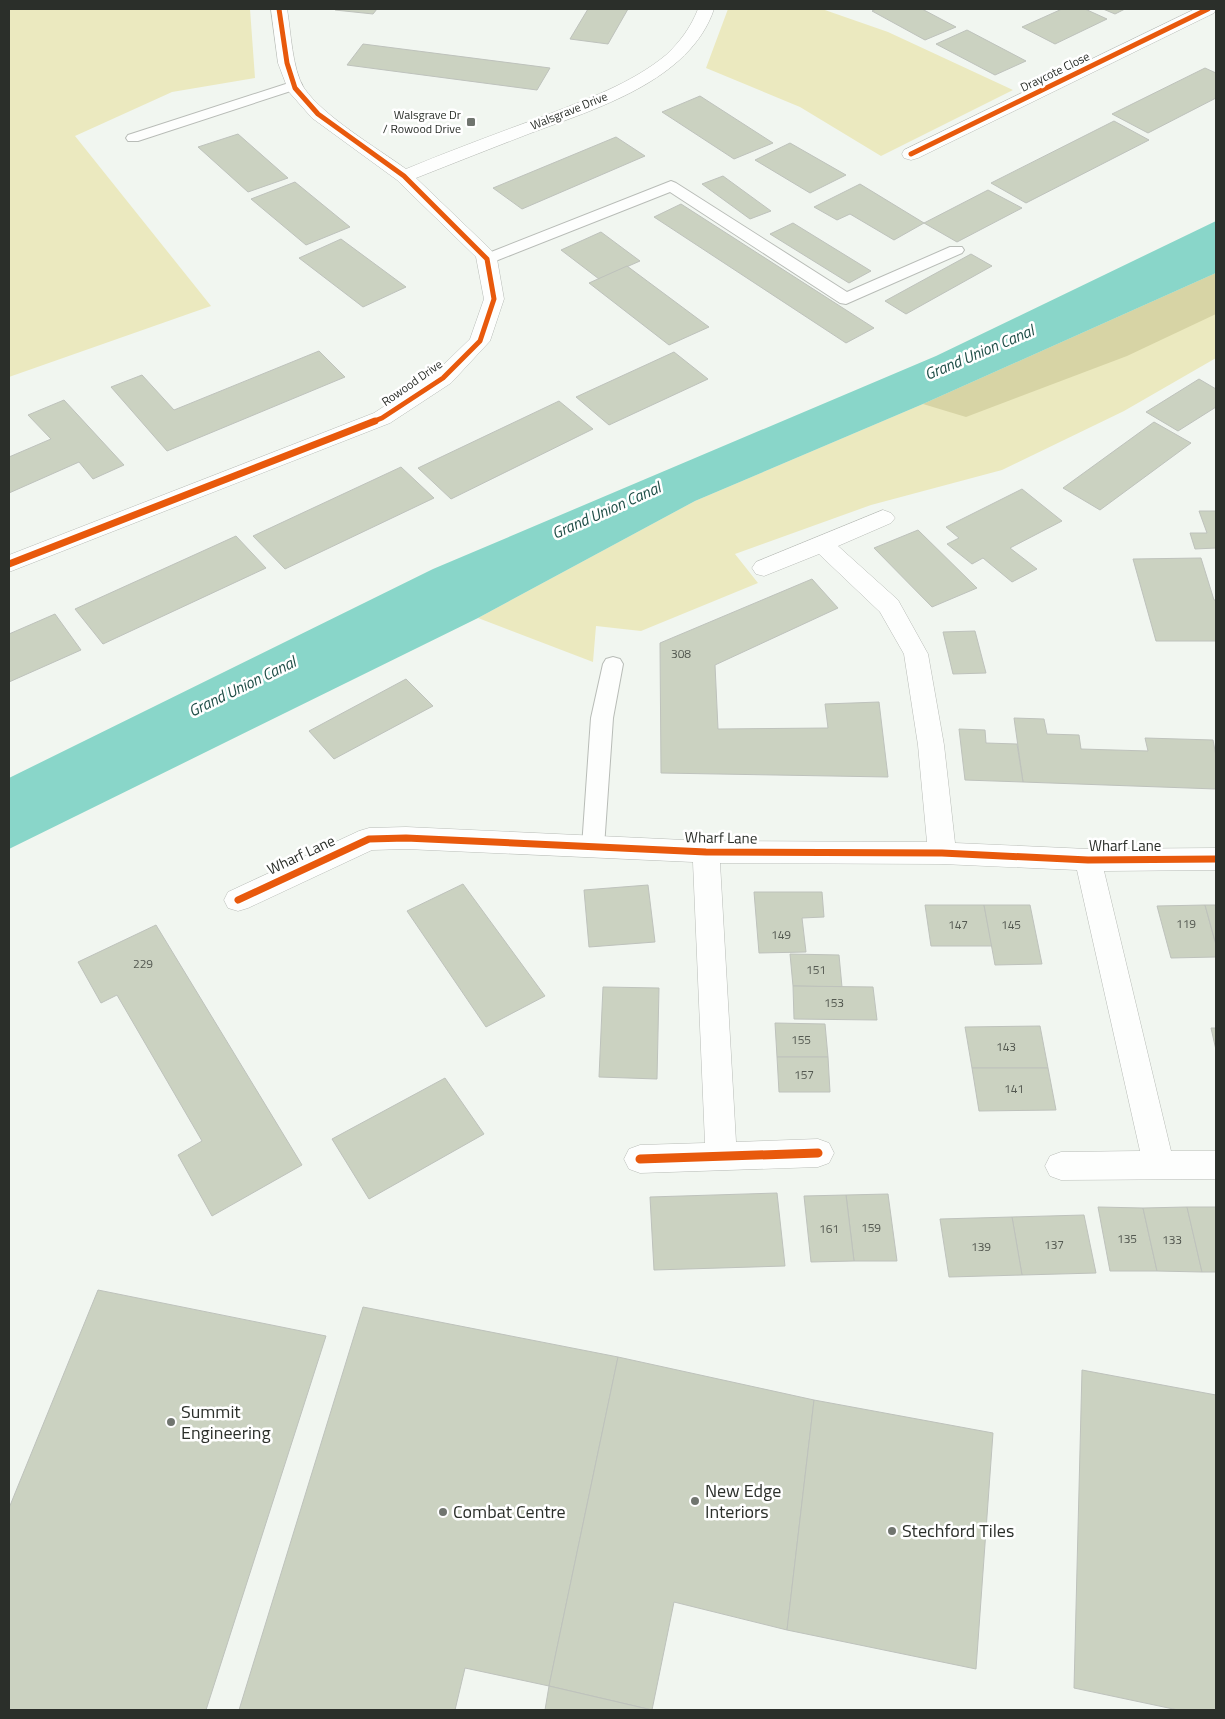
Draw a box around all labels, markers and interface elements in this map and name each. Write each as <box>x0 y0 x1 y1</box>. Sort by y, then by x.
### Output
street label: Draycote Close <box>1017 47 1093 97</box>
street label: Walsgrave Drive <box>527 86 610 135</box>
place label: Walsgrave Dr / Rowood Drive <box>383 105 461 138</box>
marker: Walsgrave Dr / Rowood Drive <box>465 116 477 128</box>
water label: Grand Union Canal <box>921 318 1039 386</box>
street label: Rowood Drive <box>377 355 446 411</box>
water label: Grand Union Canal <box>548 475 666 545</box>
house number: 308 <box>671 644 691 663</box>
water label: Grand Union Canal <box>184 649 301 722</box>
street label: Wharf Lane <box>684 825 758 850</box>
street label: Wharf Lane <box>263 829 339 880</box>
street label: Wharf Lane <box>1089 834 1161 857</box>
house number: 119 <box>1176 914 1196 933</box>
house number: 147 <box>948 915 968 934</box>
house number: 145 <box>1001 915 1021 934</box>
house number: 149 <box>771 925 791 944</box>
house number: 229 <box>133 954 153 973</box>
house number: 151 <box>806 960 826 979</box>
house number: 153 <box>824 993 844 1012</box>
house number: 155 <box>791 1030 811 1049</box>
house number: 143 <box>996 1037 1016 1056</box>
house number: 157 <box>794 1065 814 1084</box>
house number: 141 <box>1004 1079 1024 1098</box>
house number: 159 <box>861 1218 881 1237</box>
house number: 161 <box>819 1219 839 1238</box>
house number: 135 <box>1117 1229 1137 1248</box>
house number: 133 <box>1162 1230 1182 1249</box>
house number: 137 <box>1044 1235 1064 1254</box>
house number: 139 <box>971 1237 991 1256</box>
place label: Summit Engineering <box>181 1398 271 1446</box>
marker: Summit Engineering <box>165 1416 177 1428</box>
place label: New Edge Interiors <box>705 1477 781 1525</box>
marker: New Edge Interiors <box>689 1495 701 1507</box>
place label: Combat Centre <box>453 1498 566 1525</box>
marker: Combat Centre <box>437 1506 449 1518</box>
place label: Stechford Tiles <box>902 1517 1014 1544</box>
marker: Stechford Tiles <box>886 1525 898 1537</box>

